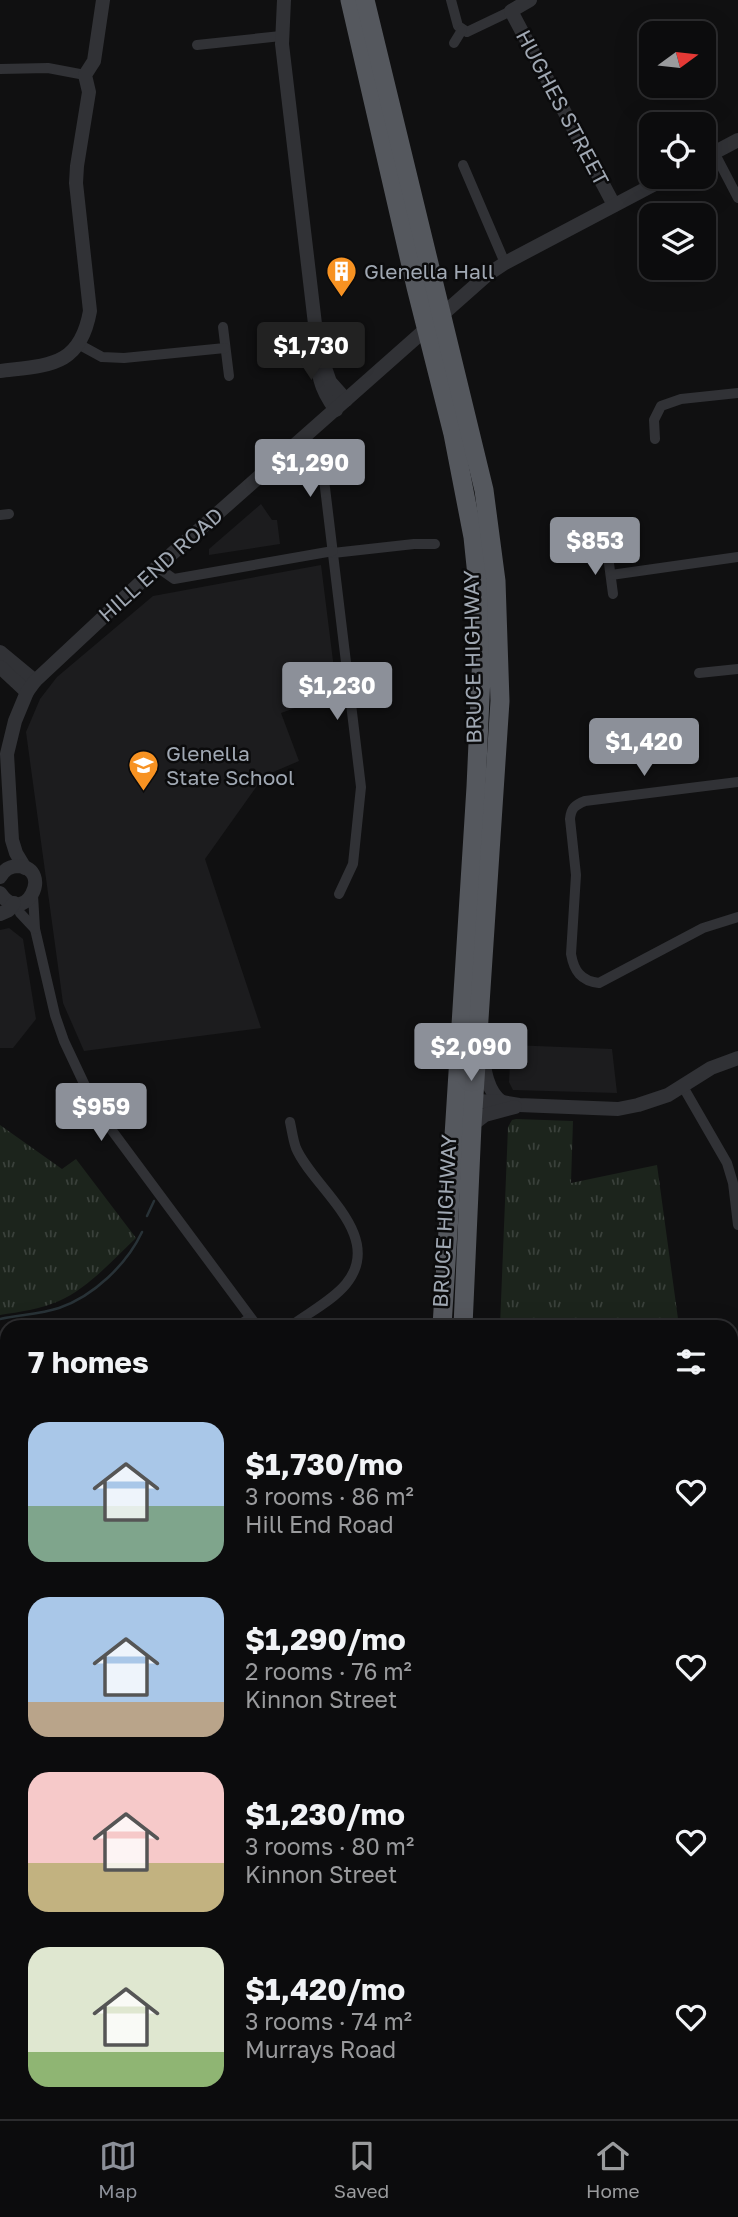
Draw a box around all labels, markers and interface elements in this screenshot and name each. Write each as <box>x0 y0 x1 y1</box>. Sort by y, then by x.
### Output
north arrow <box>639 21 716 98</box>
map controls <box>639 21 716 280</box>
street label: HUGHES STREET <box>511 25 615 190</box>
button: locate <box>639 112 716 189</box>
button: layers <box>639 203 716 280</box>
building icon: Glenella Hall <box>324 255 358 299</box>
place label: Glenella Hall <box>364 258 494 284</box>
pin: $1,730 <box>254 322 368 382</box>
text: $1,730 <box>273 331 349 359</box>
pin: $1,290 <box>253 440 367 499</box>
text: $1,290 <box>271 448 349 476</box>
street label: HILL END ROAD <box>93 502 228 627</box>
pin: $853 <box>554 518 636 577</box>
text: $853 <box>566 526 624 554</box>
street label: BRUCE HIGHWAY <box>457 570 487 744</box>
pin: $1,230 <box>280 662 394 722</box>
text: $1,230 <box>298 671 376 699</box>
pin: $1,420 <box>587 718 701 778</box>
text: $1,420 <box>605 727 683 755</box>
place label: Glenella State School <box>166 740 295 790</box>
school or university icon: Glenella State School <box>126 749 160 793</box>
pin: $2,090 <box>414 1024 528 1083</box>
text: $2,090 <box>430 1032 512 1060</box>
pin: $959 <box>60 1084 142 1143</box>
text: $959 <box>72 1092 130 1120</box>
street label: BRUCE HIGHWAY <box>426 1133 462 1308</box>
icon: filters <box>672 1343 710 1381</box>
text: 7 homes <box>28 1344 149 1380</box>
text: $1,730/mo <box>245 1446 403 1482</box>
icon: home <box>84 1450 168 1534</box>
icon: heart <box>672 1473 710 1511</box>
text: 3 rooms · 86 m² <box>245 1482 414 1510</box>
text: Hill End Road <box>245 1510 394 1538</box>
text: $1,290/mo <box>245 1621 406 1657</box>
icon: home <box>84 1625 168 1709</box>
icon: heart <box>672 1648 710 1686</box>
text: 2 rooms · 76 m² <box>245 1657 412 1685</box>
text: Kinnon Street <box>245 1685 397 1713</box>
text: $1,230/mo <box>245 1796 405 1832</box>
icon: home <box>84 1800 168 1884</box>
icon: heart <box>672 1823 710 1861</box>
text: 3 rooms · 80 m² <box>245 1832 414 1860</box>
text: Kinnon Street <box>245 1860 397 1888</box>
text: $1,420/mo <box>245 1971 405 2007</box>
icon: home <box>84 1975 168 2059</box>
icon: heart <box>672 1998 710 2036</box>
text: 3 rooms · 74 m² <box>245 2007 412 2035</box>
text: Murrays Road <box>245 2035 396 2063</box>
tab: Map <box>98 2137 137 2202</box>
tab: Saved <box>334 2137 389 2202</box>
tab: Home <box>586 2137 640 2202</box>

